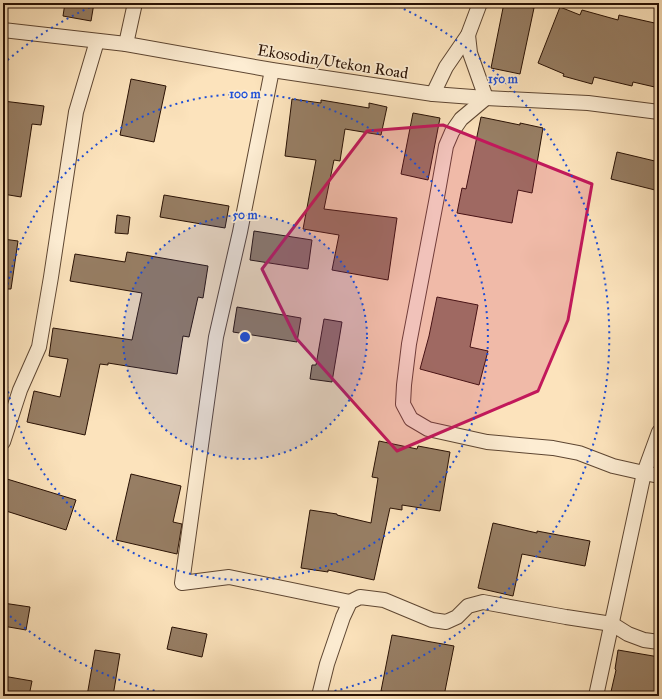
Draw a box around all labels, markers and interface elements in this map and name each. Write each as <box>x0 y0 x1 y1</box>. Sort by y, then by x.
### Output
street label: Ekosodin/Utekon Road <box>256 40 410 83</box>
text: 150 m <box>488 72 519 86</box>
text: 100 m <box>229 87 262 101</box>
text: 50 m <box>232 208 259 222</box>
centre of rings <box>238 330 252 344</box>

